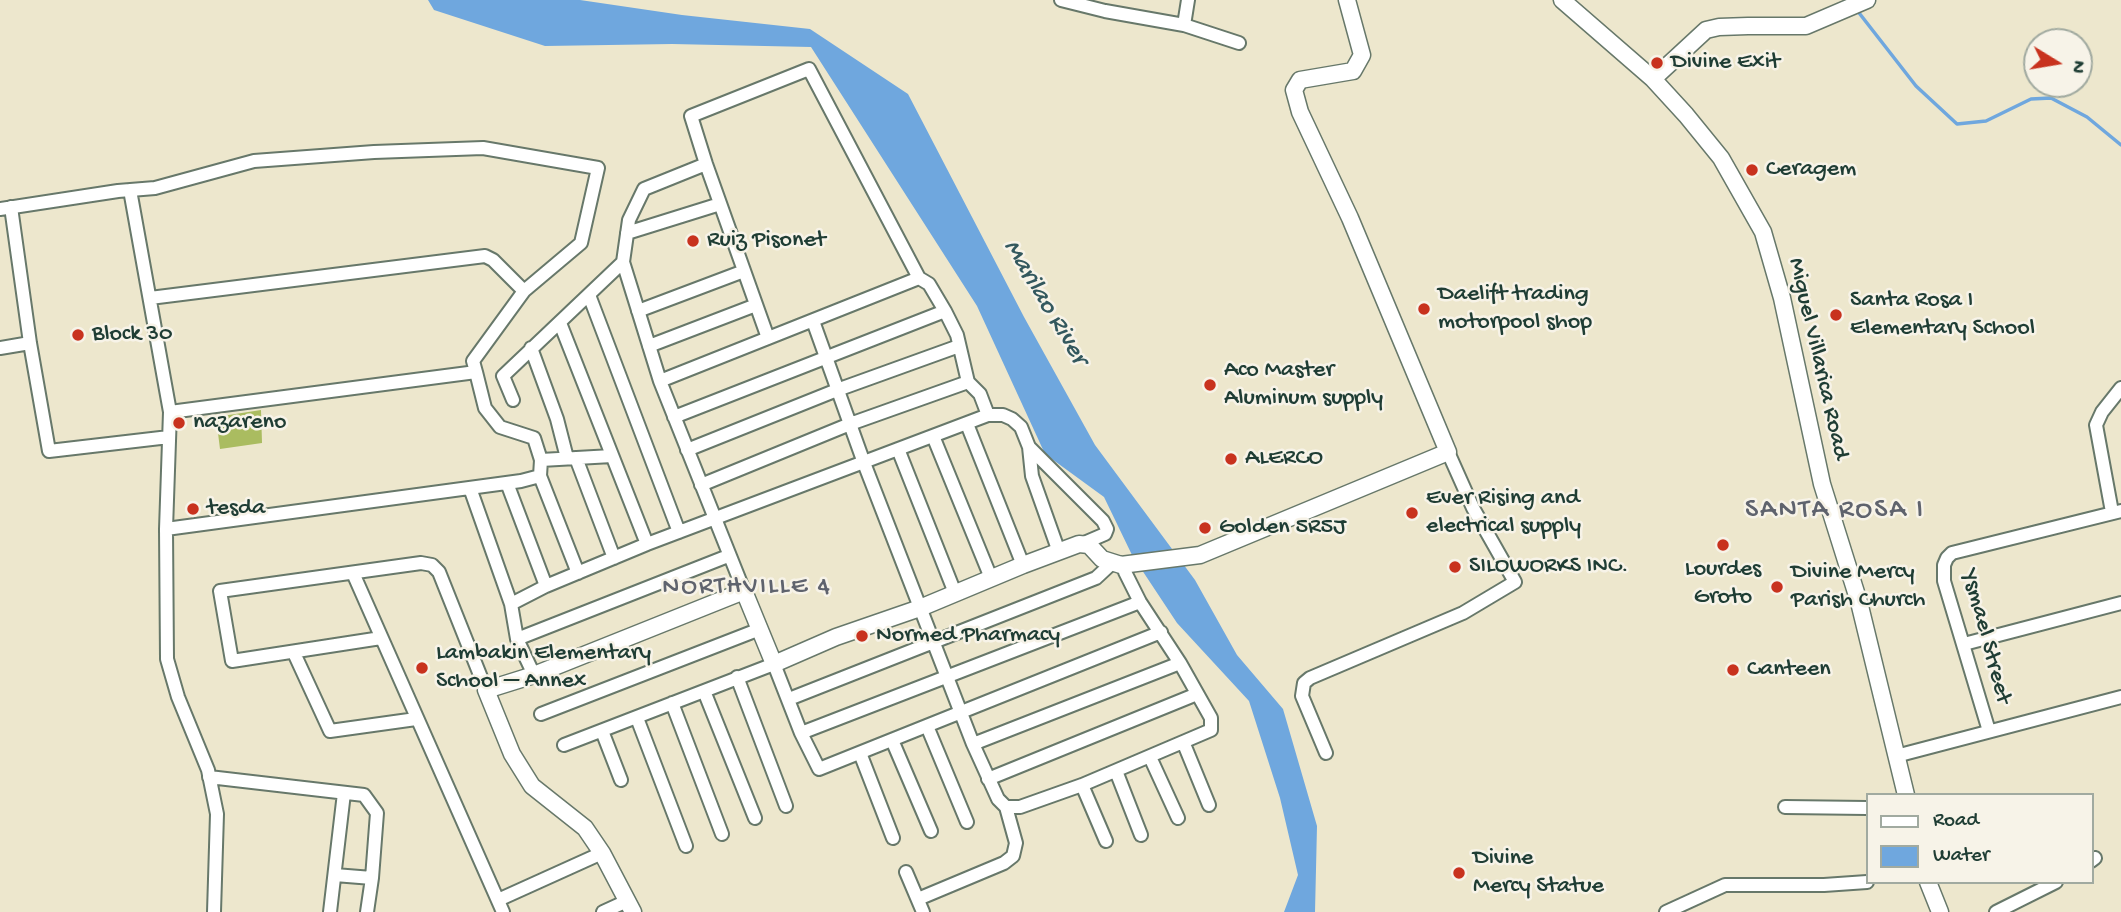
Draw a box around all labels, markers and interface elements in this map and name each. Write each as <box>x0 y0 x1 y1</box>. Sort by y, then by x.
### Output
north arrow <box>2023 28 2093 98</box>
place label: Divine Exit <box>1671 49 1780 77</box>
marker: Divine Exit <box>1649 55 1665 71</box>
text: N <box>2065 58 2090 75</box>
place label: Ceragem <box>1766 156 1856 184</box>
marker: Ceragem <box>1744 162 1760 178</box>
place label: Ruiz Pisonet <box>707 227 826 255</box>
marker: Ruiz Pisonet <box>685 233 701 249</box>
water label: Marilao River <box>994 235 1094 371</box>
street label: Miguel Villarica Road <box>1780 255 1854 463</box>
place label: Daelift trading motorpool shop <box>1438 281 1592 337</box>
place label: Santa Rosa I Elementary School <box>1850 287 2035 343</box>
marker: Daelift trading motorpool shop <box>1416 301 1432 317</box>
marker: Santa Rosa I Elementary School <box>1828 307 1844 323</box>
place label: Block 30 <box>92 321 173 349</box>
marker: Block 30 <box>70 327 86 343</box>
place label: Aco Master Aluminum supply <box>1224 357 1383 413</box>
marker: Aco Master Aluminum supply <box>1202 377 1218 393</box>
place label: nazareno <box>193 409 286 437</box>
marker: nazareno <box>171 415 187 431</box>
place label: ALERCO <box>1245 445 1323 473</box>
marker: ALERCO <box>1223 451 1239 467</box>
place label: Ever Rising and electrical supply <box>1426 485 1581 541</box>
place label: tesda <box>207 495 265 523</box>
district label: SANTA ROSA I <box>1746 495 1924 529</box>
marker: tesda <box>185 501 201 517</box>
marker: Ever Rising and electrical supply <box>1404 505 1420 521</box>
place label: Golden 5R5J <box>1219 514 1346 542</box>
marker: Golden 5R5J <box>1197 520 1213 536</box>
marker: Lourdes Groto <box>1715 537 1731 553</box>
place label: SILOWORKS INC. <box>1469 553 1629 581</box>
place label: Lourdes Groto <box>1685 556 1761 612</box>
marker: SILOWORKS INC. <box>1447 559 1463 575</box>
place label: Divine Mercy Parish Church <box>1791 559 1925 615</box>
street label: Ysmael Street <box>1953 567 2017 707</box>
district label: NORTHVILLE 4 <box>664 572 830 604</box>
marker: Divine Mercy Parish Church <box>1769 579 1785 595</box>
place label: Normed Pharmacy <box>876 622 1060 650</box>
marker: Normed Pharmacy <box>854 628 870 644</box>
place label: Lambakin Elementary School – Annex <box>436 640 651 696</box>
place label: Canteen <box>1747 656 1831 684</box>
marker: Lambakin Elementary School – Annex <box>414 660 430 676</box>
marker: Canteen <box>1725 662 1741 678</box>
legend <box>1866 793 2093 884</box>
text: Road <box>1933 809 1979 834</box>
text: Water <box>1933 844 1989 869</box>
place label: Divine Mercy Statue <box>1473 845 1604 901</box>
marker: Divine Mercy Statue <box>1451 865 1467 881</box>

